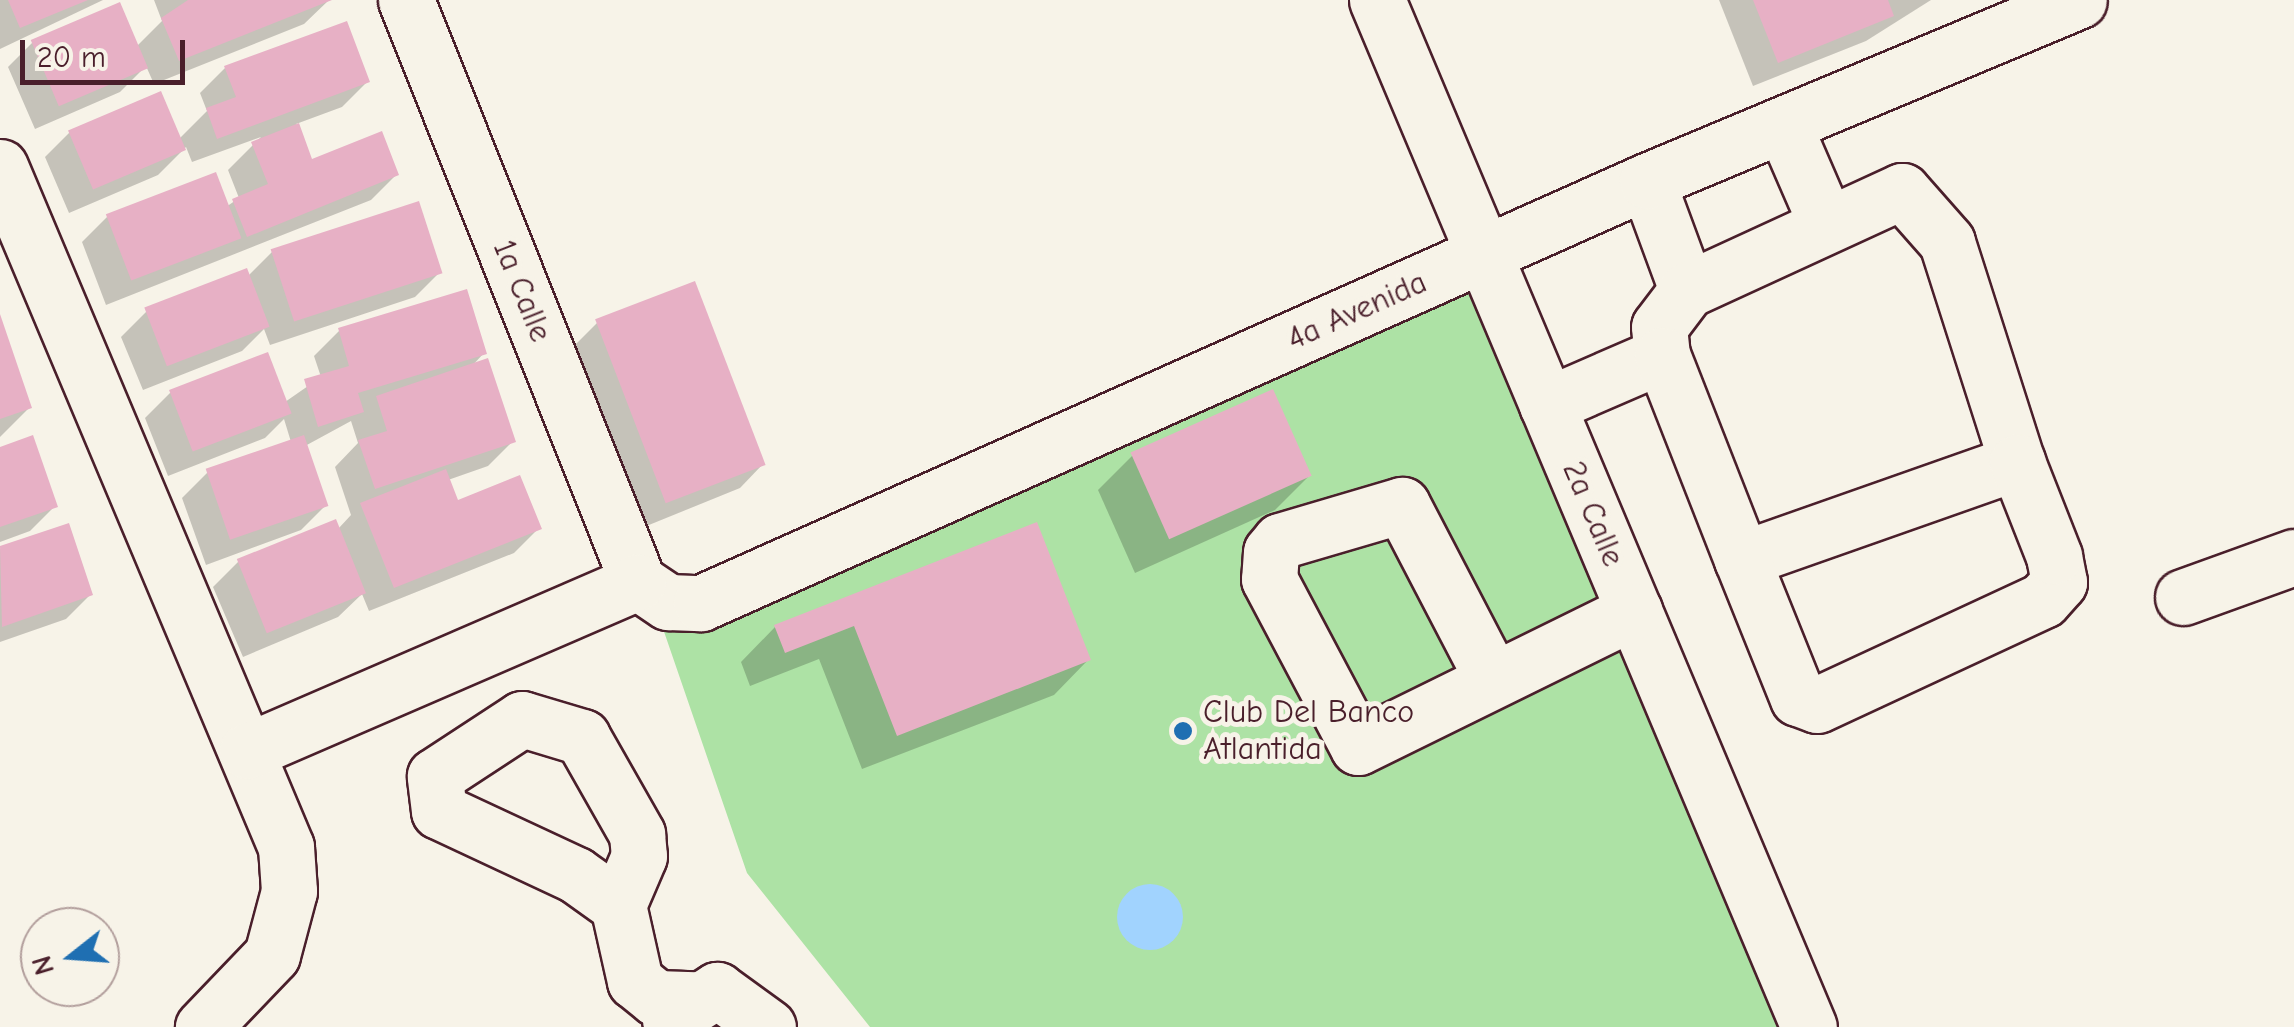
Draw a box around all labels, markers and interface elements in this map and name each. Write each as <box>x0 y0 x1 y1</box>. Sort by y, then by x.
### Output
scale bar <box>25 20 190 82</box>
text: 20 m <box>37 40 106 75</box>
street label: 1a Calle <box>484 235 560 347</box>
street label: 4a Avenida <box>1281 263 1433 359</box>
street label: 2a Calle <box>1554 456 1632 572</box>
place label: Club Del Banco Atlantida <box>1203 694 1414 769</box>
marker: Club Del Banco Atlantida <box>1172 720 1194 742</box>
north arrow <box>20 907 120 1007</box>
text: N <box>25 952 61 979</box>

